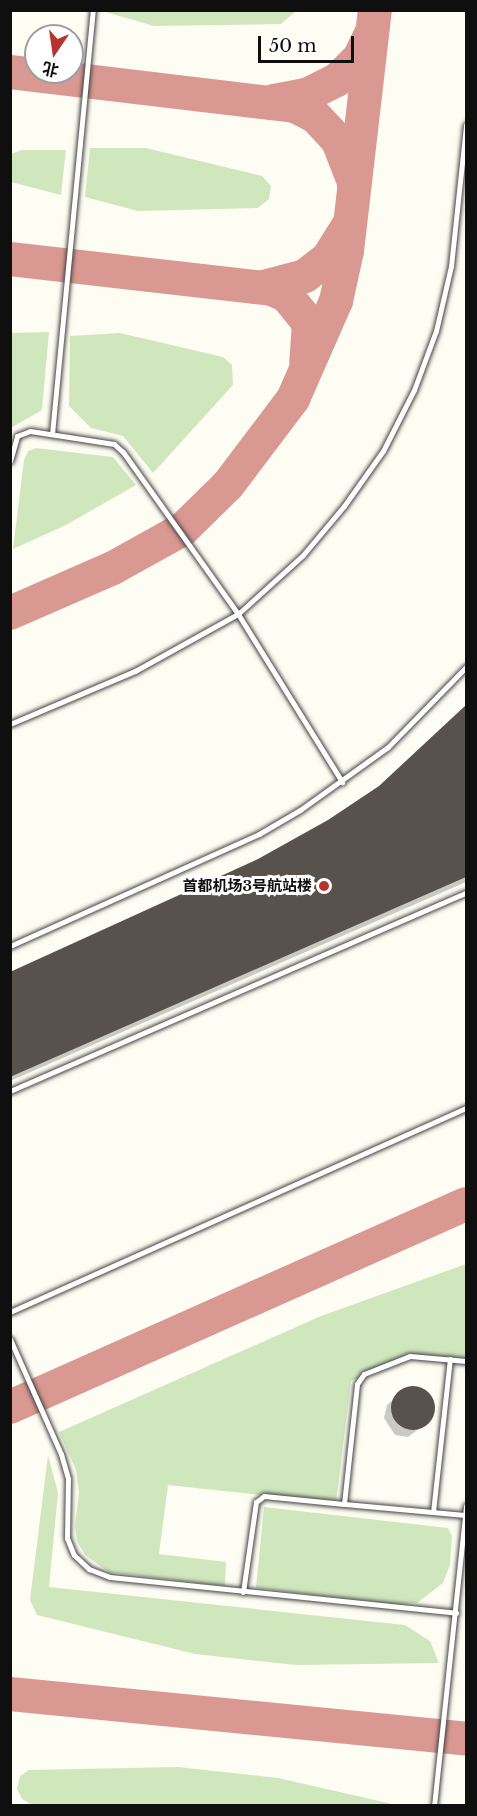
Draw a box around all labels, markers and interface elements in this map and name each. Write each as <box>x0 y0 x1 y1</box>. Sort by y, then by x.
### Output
north arrow <box>24 24 84 84</box>
scale bar <box>261 24 357 62</box>
text: 50 m <box>269 35 317 57</box>
text: 北 <box>40 58 60 81</box>
place label: 首都机场3号航站楼 <box>182 877 312 895</box>
marker: 首都机场3号航站楼 <box>317 879 331 893</box>

